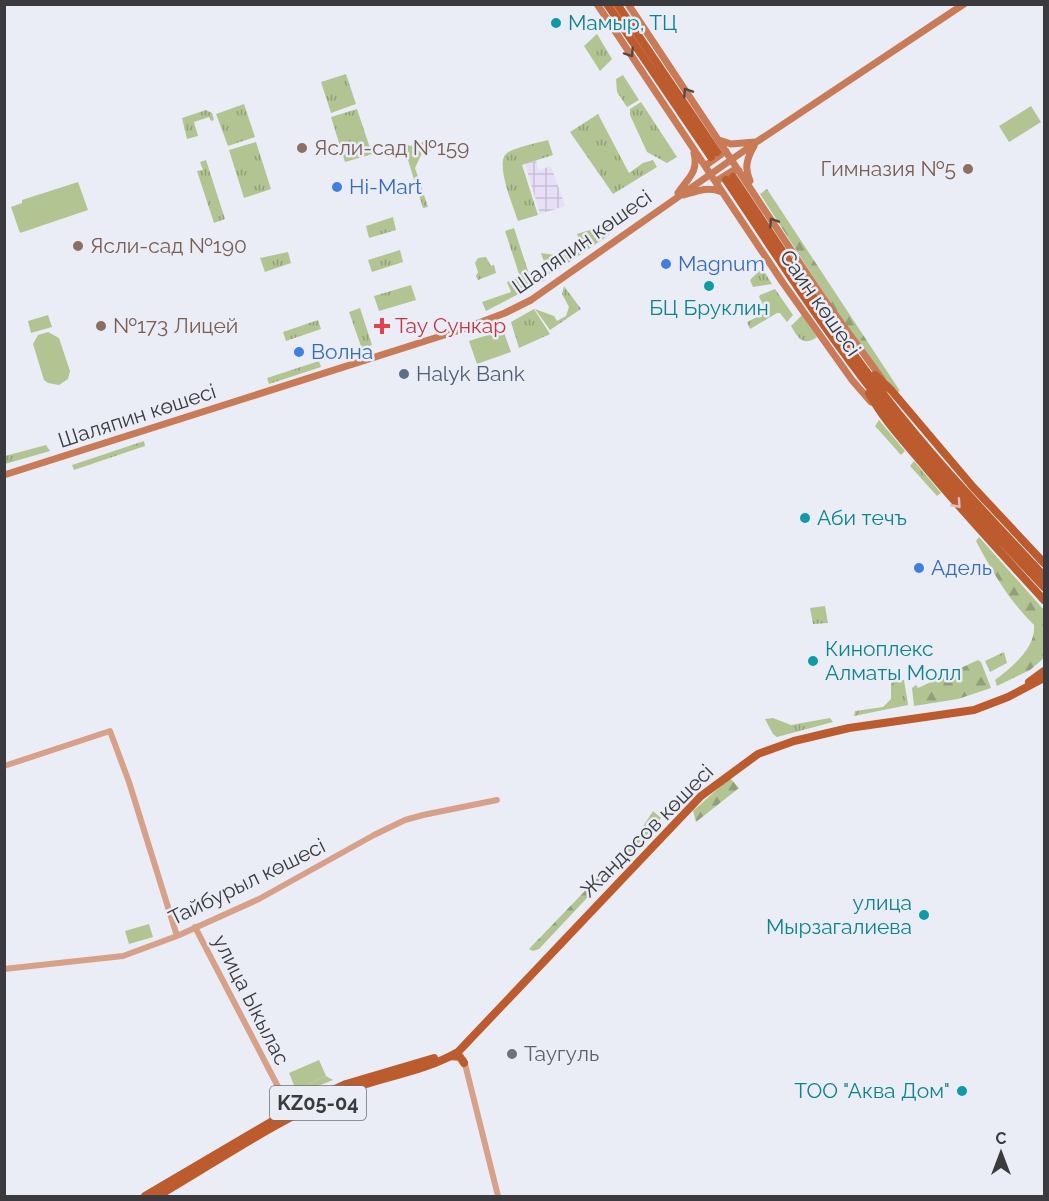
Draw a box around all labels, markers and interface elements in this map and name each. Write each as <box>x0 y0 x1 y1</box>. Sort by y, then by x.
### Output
place label: Мамыр, ТЦ <box>568 10 677 35</box>
marker: Мамыр, ТЦ <box>549 16 563 30</box>
one-way arrow <box>623 46 634 57</box>
one-way arrow <box>682 88 694 98</box>
place label: Ясли-сад №159 <box>314 135 469 160</box>
marker: Ясли-сад №159 <box>295 141 309 155</box>
place label: Гимназия №5 <box>821 156 956 181</box>
marker: Гимназия №5 <box>961 162 975 176</box>
place label: Hi-Mart <box>349 174 422 199</box>
marker: Hi-Mart <box>330 180 344 194</box>
street label: Шаляпин көшесі <box>507 184 656 299</box>
one-way arrow <box>770 217 781 228</box>
place label: Ясли-сад №190 <box>90 233 247 258</box>
marker: Ясли-сад №190 <box>71 239 85 253</box>
street label: Саин көшесі <box>775 245 866 361</box>
place label: Magnum <box>678 251 765 276</box>
marker: Magnum <box>659 257 673 271</box>
marker: БЦ Бруклин <box>702 279 716 293</box>
place label: БЦ Бруклин <box>649 295 769 320</box>
place label: №173 Лицей <box>113 313 238 338</box>
place label: Тау Сункар <box>395 313 506 338</box>
marker: Тау Сункар <box>373 317 391 335</box>
marker: №173 Лицей <box>94 319 108 333</box>
place label: Волна <box>311 339 373 364</box>
marker: Волна <box>292 345 306 359</box>
place label: Halyk Bank <box>416 361 525 386</box>
marker: Halyk Bank <box>397 367 411 381</box>
street label: Шаляпин көшесі <box>55 378 219 453</box>
one-way arrow <box>950 497 961 508</box>
place label: Аби течъ <box>817 505 907 530</box>
marker: Аби течъ <box>798 511 812 525</box>
place label: Адель <box>931 555 992 580</box>
marker: Адель <box>912 561 926 575</box>
place label: Киноплекс Алматы Молл <box>825 636 961 685</box>
marker: Киноплекс Алматы Молл <box>806 654 820 668</box>
street label: Жандосов көшесі <box>575 759 718 902</box>
street label: Тайбурыл көшесі <box>165 833 329 930</box>
place label: улица Мырзагалиева <box>766 890 912 939</box>
marker: улица Мырзагалиева <box>917 908 931 922</box>
street label: улица Ыкылас <box>208 931 295 1069</box>
place label: Таугуль <box>524 1041 599 1066</box>
marker: Таугуль <box>505 1047 519 1061</box>
place label: ТОО "Аква Дом" <box>794 1078 950 1103</box>
marker: ТОО "Аква Дом" <box>955 1084 969 1098</box>
road number: KZ05-04 <box>270 1086 366 1120</box>
north arrow <box>971 1123 1031 1183</box>
text: С <box>996 1129 1007 1148</box>

